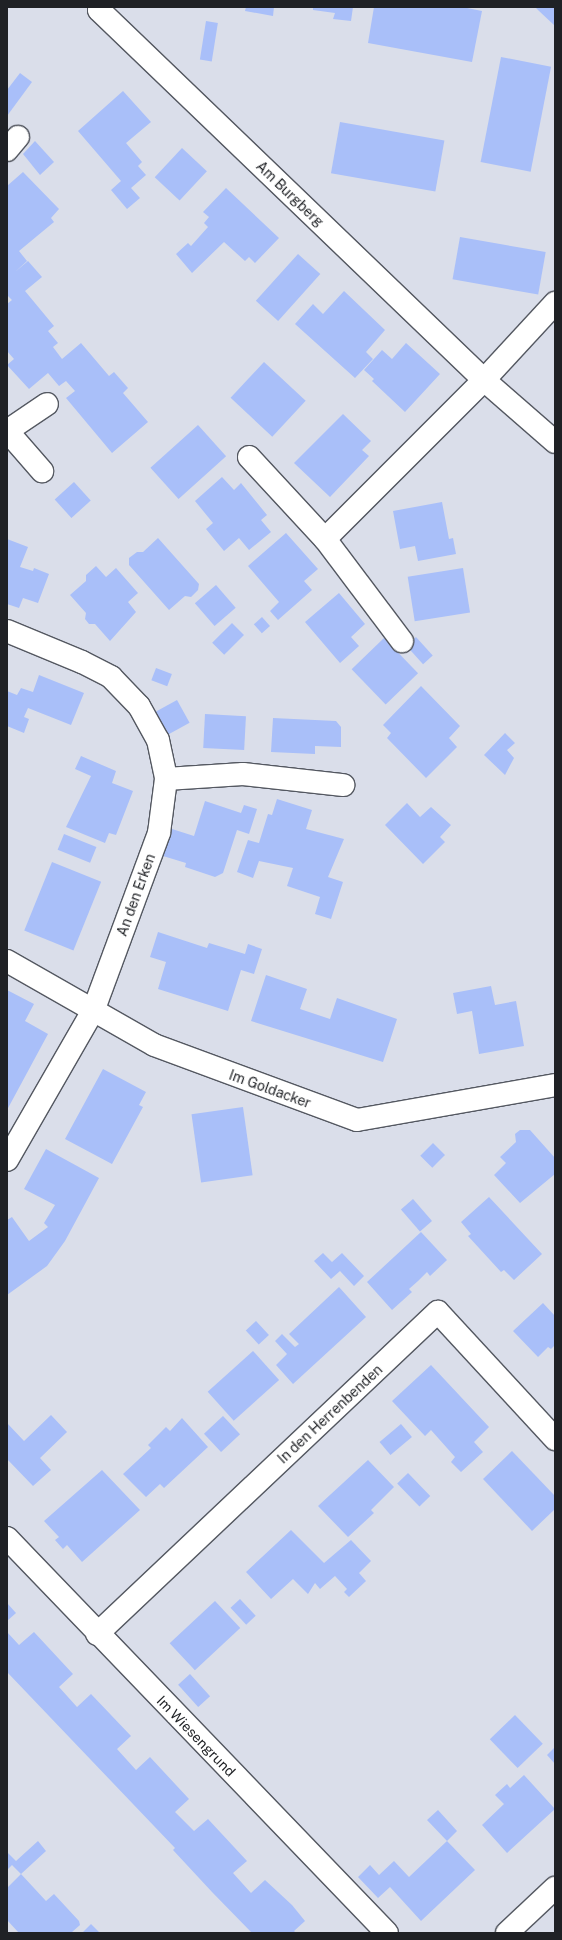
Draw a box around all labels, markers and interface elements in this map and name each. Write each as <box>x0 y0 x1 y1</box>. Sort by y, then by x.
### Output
street label: Am Burgberg <box>253 158 327 230</box>
street label: An den Erken <box>113 851 159 939</box>
street label: Im Goldacker <box>227 1066 313 1112</box>
street label: In den Herrenbenden <box>274 1361 386 1467</box>
street label: Im Wiesengrund <box>153 1692 239 1780</box>

